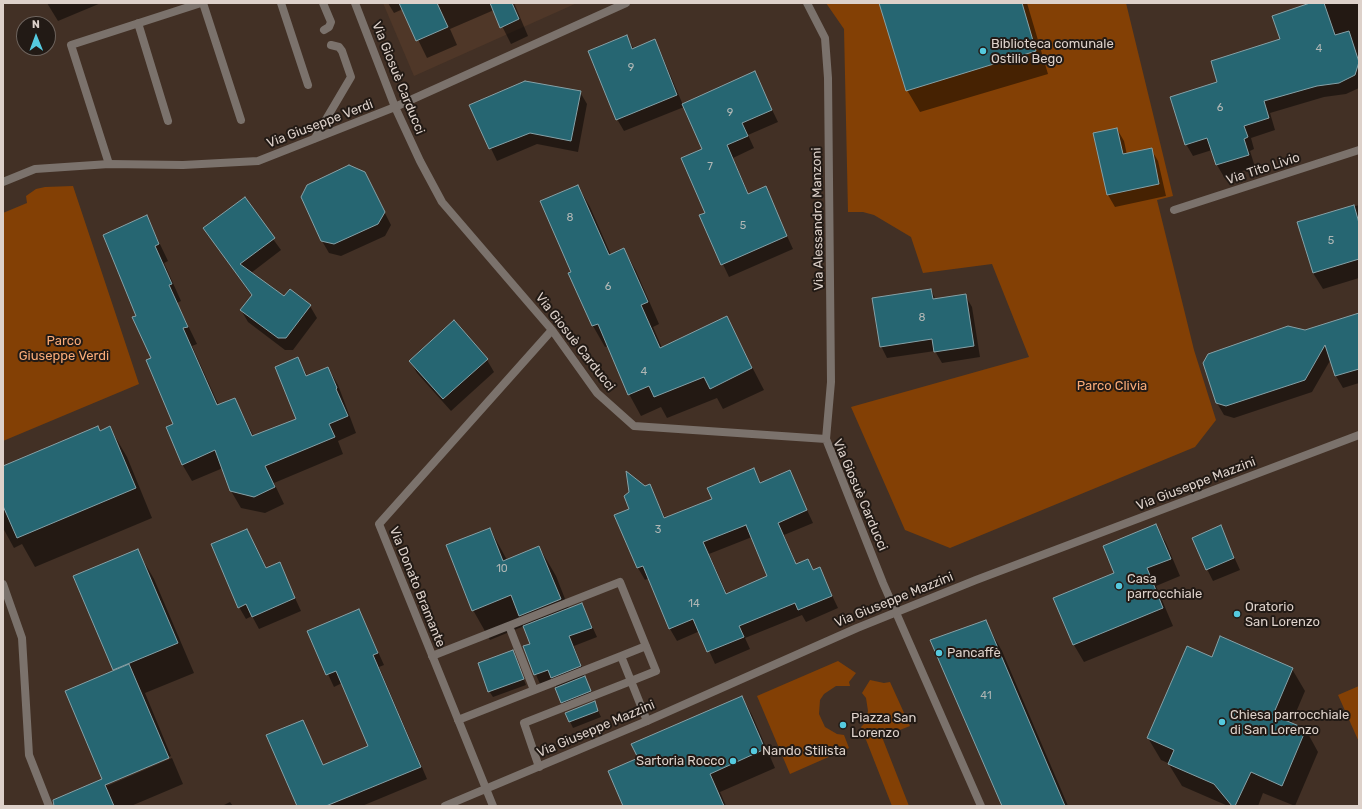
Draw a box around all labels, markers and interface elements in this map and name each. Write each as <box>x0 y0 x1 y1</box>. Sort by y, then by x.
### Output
north arrow <box>16 16 56 56</box>
text: N <box>32 18 40 31</box>
street label: Via Giosuè Carducci <box>368 19 428 137</box>
place label: Biblioteca comunale Ostilio Bego <box>991 36 1114 67</box>
house number: 4 <box>1316 42 1322 56</box>
marker: Biblioteca comunale Ostilio Bego <box>978 46 988 56</box>
house number: 9 <box>628 61 634 75</box>
street label: Via Giuseppe Verdi <box>265 97 375 151</box>
house number: 6 <box>1217 101 1223 115</box>
house number: 9 <box>727 106 733 120</box>
street label: Via Alessandro Manzoni <box>809 147 827 291</box>
street label: Via Tito Livio <box>1224 150 1302 188</box>
house number: 7 <box>707 160 713 174</box>
house number: 8 <box>567 211 573 225</box>
house number: 5 <box>740 219 746 233</box>
house number: 5 <box>1328 234 1334 248</box>
house number: 6 <box>605 280 611 294</box>
street label: Via Giosuè Carducci <box>532 290 618 394</box>
house number: 8 <box>919 311 925 325</box>
park label: Parco Giuseppe Verdi <box>19 333 109 364</box>
house number: 4 <box>641 365 647 379</box>
park label: Parco Clivia <box>1077 378 1147 394</box>
street label: Via Giosuè Carducci <box>829 437 891 553</box>
street label: Via Giuseppe Mazzini <box>1134 454 1258 514</box>
house number: 3 <box>655 523 661 537</box>
street label: Via Donato Bramante <box>386 524 448 650</box>
house number: 10 <box>496 562 508 576</box>
street label: Via Giuseppe Mazzini <box>832 569 956 631</box>
place label: Casa parrocchiale <box>1127 571 1202 602</box>
marker: Casa parrocchiale <box>1114 581 1124 591</box>
house number: 14 <box>688 597 700 611</box>
place label: Oratorio San Lorenzo <box>1245 599 1320 630</box>
marker: Oratorio San Lorenzo <box>1232 609 1242 619</box>
place label: Pancaffè <box>947 645 1001 661</box>
marker: Pancaffè <box>934 648 944 658</box>
house number: 41 <box>980 689 992 703</box>
street label: Via Giuseppe Mazzini <box>535 697 657 761</box>
place label: Chiesa parrocchiale di San Lorenzo <box>1230 707 1349 738</box>
place label: Piazza San Lorenzo <box>851 710 916 741</box>
marker: Chiesa parrocchiale di San Lorenzo <box>1217 717 1227 727</box>
marker: Piazza San Lorenzo <box>838 720 848 730</box>
place label: Nando Stilista <box>762 743 846 759</box>
marker: Nando Stilista <box>749 746 759 756</box>
place label: Sartoria Rocco <box>636 753 725 769</box>
marker: Sartoria Rocco <box>728 756 738 766</box>

